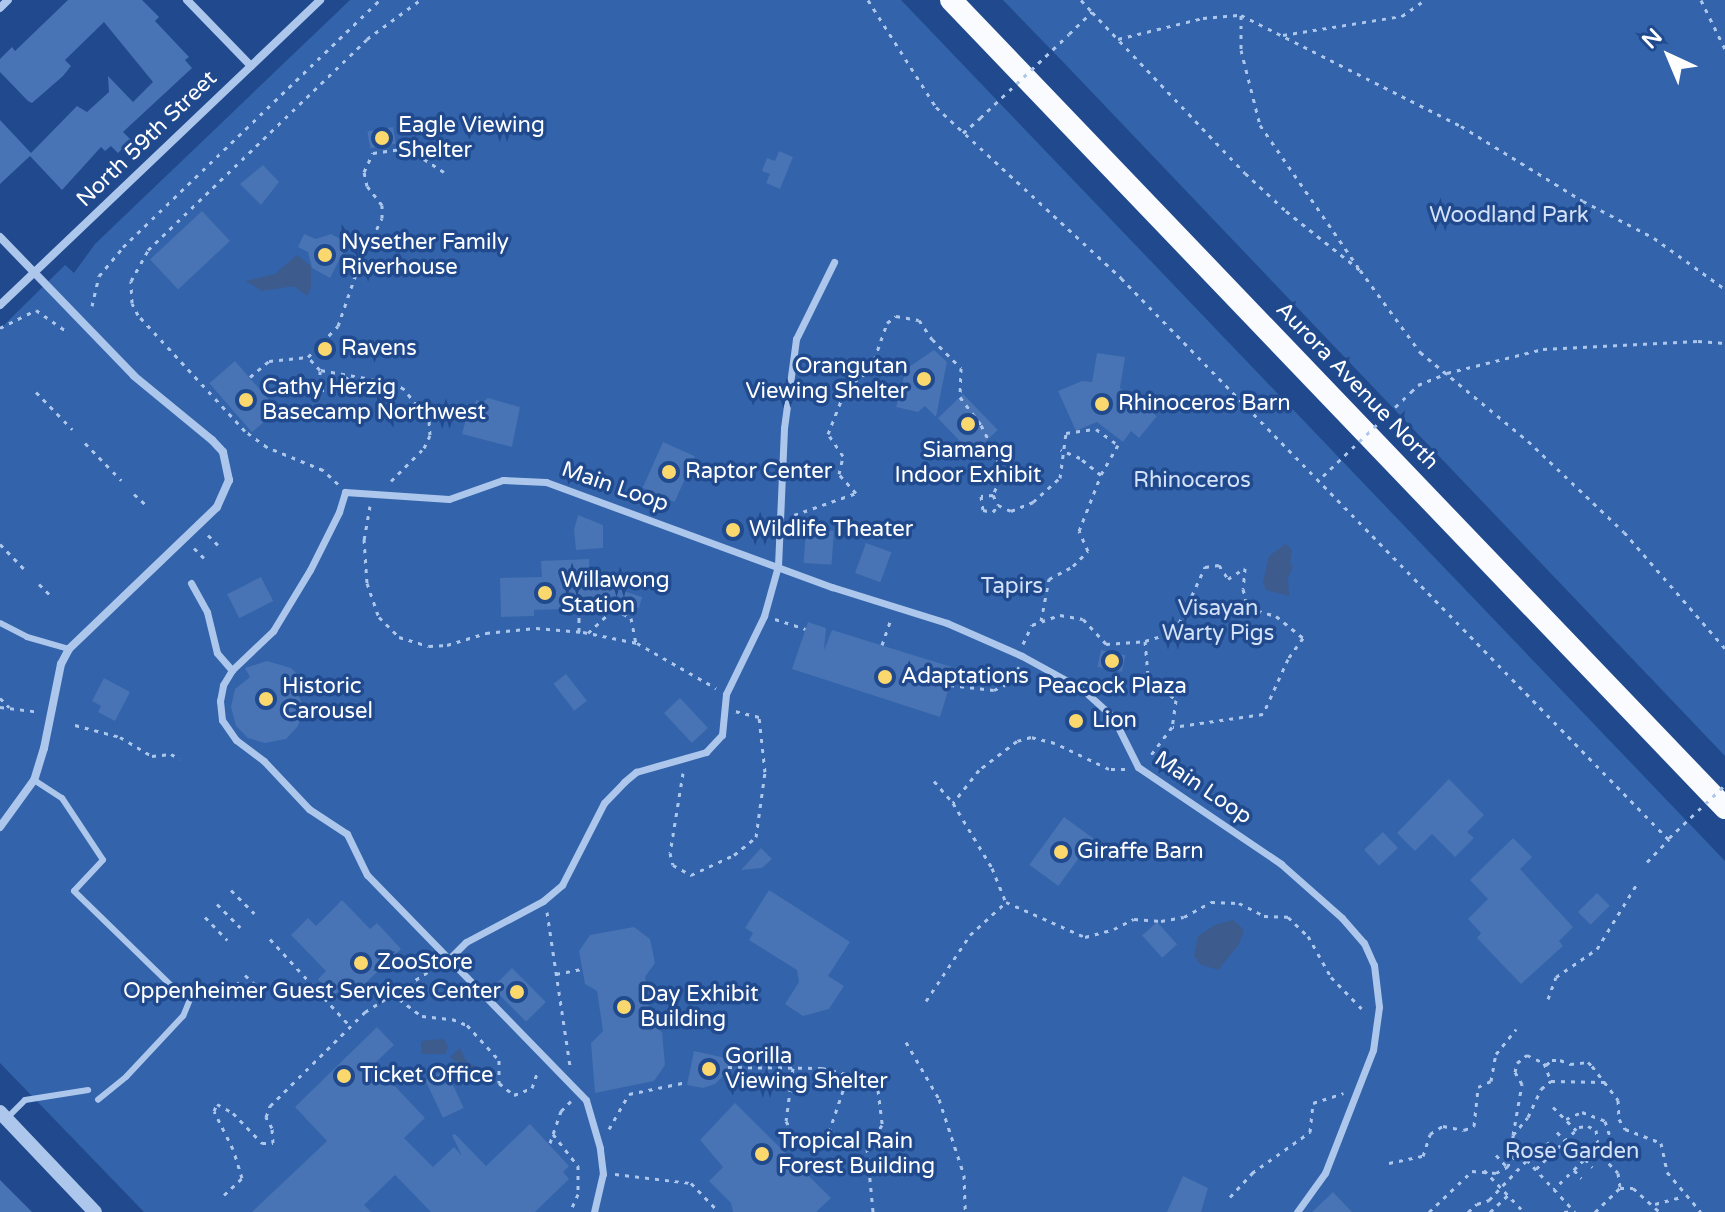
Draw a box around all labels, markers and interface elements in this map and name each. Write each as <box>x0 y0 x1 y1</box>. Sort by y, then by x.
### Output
north arrow <box>1629 16 1709 96</box>
text: N <box>1637 23 1668 54</box>
street label: North 59th Street <box>71 65 223 213</box>
place label: Eagle Viewing Shelter <box>398 112 545 164</box>
marker: Eagle Viewing Shelter <box>373 129 391 147</box>
park label: Woodland Park <box>1429 203 1589 229</box>
place label: Nysether Family Riverhouse <box>341 229 509 280</box>
marker: Nysether Family Riverhouse <box>316 246 334 264</box>
street label: Aurora Avenue North <box>1270 297 1444 475</box>
place label: Ravens <box>341 336 417 362</box>
marker: Ravens <box>316 340 334 358</box>
place label: Orangutan Viewing Shelter <box>745 353 908 404</box>
marker: Orangutan Viewing Shelter <box>915 370 933 388</box>
place label: Cathy Herzig Basecamp Northwest <box>262 374 486 426</box>
marker: Cathy Herzig Basecamp Northwest <box>237 391 255 409</box>
place label: Rhinoceros Barn <box>1118 391 1291 417</box>
marker: Rhinoceros Barn <box>1093 395 1111 413</box>
marker: Siamang Indoor Exhibit <box>959 415 977 433</box>
place label: Siamang Indoor Exhibit <box>895 437 1041 488</box>
street label: Main Loop <box>558 456 672 518</box>
place label: Raptor Center <box>685 459 832 485</box>
marker: Raptor Center <box>660 463 678 481</box>
park label: Rhinoceros <box>1133 468 1251 494</box>
place label: Wildlife Theater <box>749 517 913 543</box>
marker: Wildlife Theater <box>724 521 742 539</box>
place label: Willawong Station <box>561 567 670 618</box>
park label: Tapirs <box>981 574 1043 600</box>
marker: Willawong Station <box>536 584 554 602</box>
park label: Visayan Warty Pigs <box>1162 595 1274 646</box>
marker: Peacock Plaza <box>1103 652 1121 670</box>
place label: Adaptations <box>901 664 1029 690</box>
marker: Adaptations <box>876 668 894 686</box>
place label: Historic Carousel <box>282 673 373 724</box>
place label: Peacock Plaza <box>1037 674 1187 700</box>
marker: Historic Carousel <box>257 690 275 708</box>
place label: Lion <box>1092 708 1137 734</box>
marker: Lion <box>1067 712 1085 730</box>
street label: Main Loop <box>1149 746 1257 830</box>
place label: Giraffe Barn <box>1077 839 1204 865</box>
marker: Giraffe Barn <box>1052 843 1070 861</box>
place label: ZooStore <box>377 950 473 976</box>
marker: ZooStore <box>352 954 370 972</box>
place label: Oppenheimer Guest Services Center <box>123 979 501 1005</box>
place label: Day Exhibit Building <box>640 981 759 1032</box>
marker: Oppenheimer Guest Services Center <box>508 983 526 1001</box>
marker: Day Exhibit Building <box>615 998 633 1016</box>
place label: Gorilla Viewing Shelter <box>725 1043 888 1094</box>
marker: Gorilla Viewing Shelter <box>700 1060 718 1078</box>
place label: Ticket Office <box>360 1063 493 1089</box>
marker: Ticket Office <box>335 1067 353 1085</box>
place label: Tropical Rain Forest Building <box>778 1128 935 1180</box>
park label: Rose Garden <box>1505 1139 1639 1165</box>
marker: Tropical Rain Forest Building <box>753 1145 771 1163</box>

